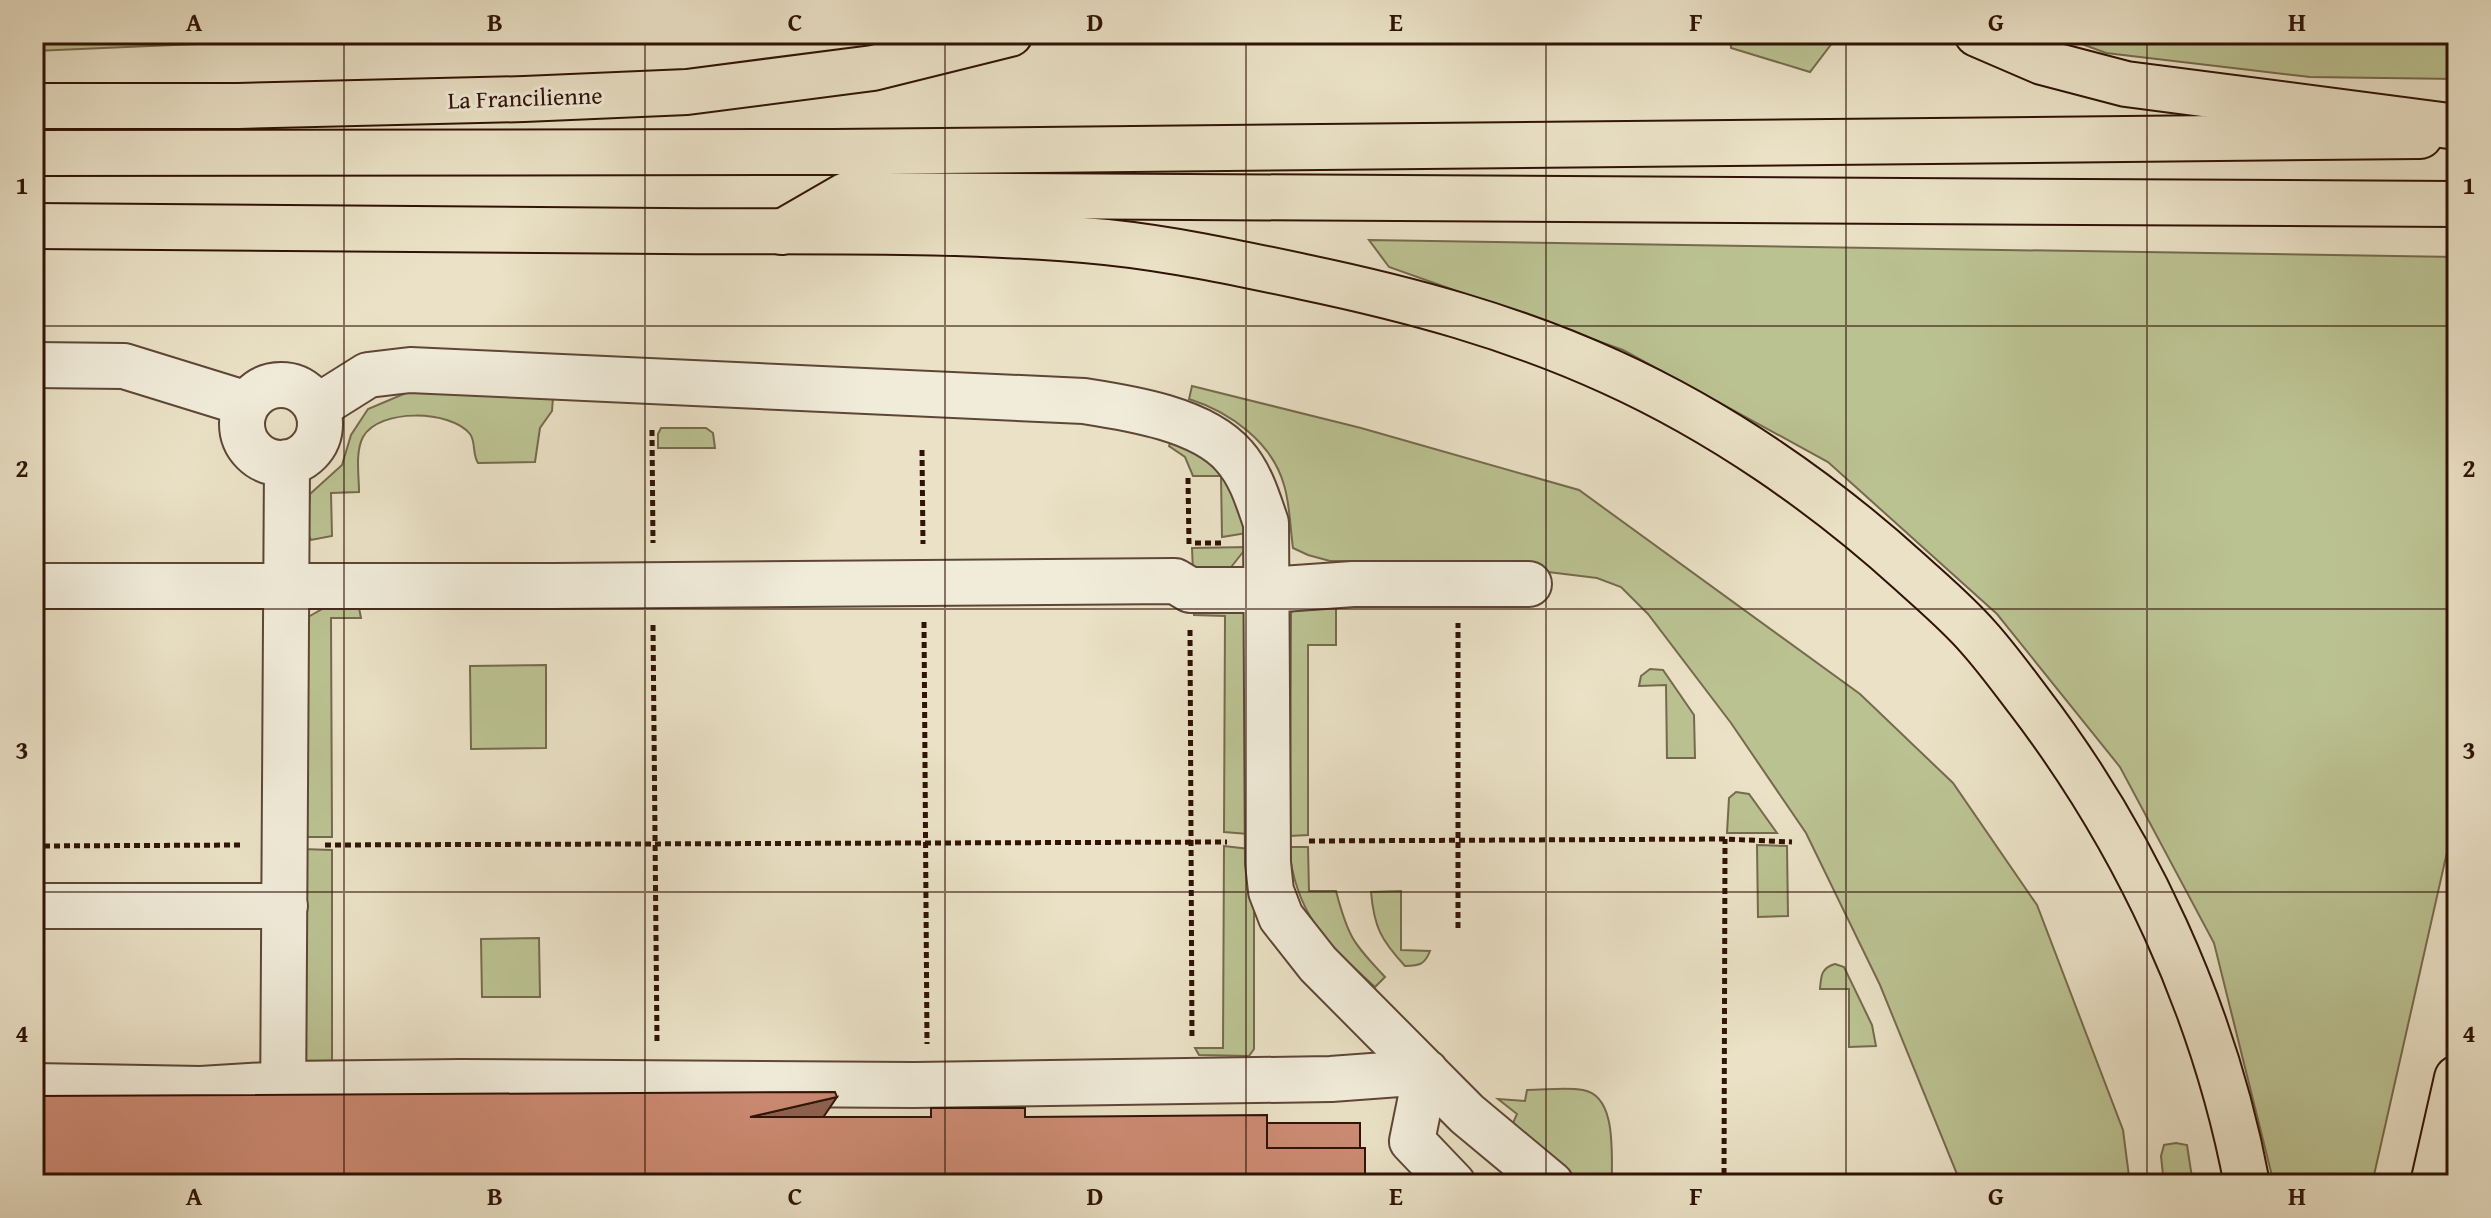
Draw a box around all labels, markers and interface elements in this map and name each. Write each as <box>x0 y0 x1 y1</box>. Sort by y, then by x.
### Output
text: A <box>186 2 203 41</box>
text: B <box>487 2 503 41</box>
text: C <box>788 2 802 41</box>
text: D <box>1087 2 1103 41</box>
text: E <box>1389 2 1403 41</box>
text: F <box>1689 2 1703 41</box>
text: G <box>1988 2 2004 41</box>
text: H <box>2288 2 2306 41</box>
street label: La Francilienne <box>447 77 603 118</box>
text: 1 <box>15 165 29 204</box>
text: 1 <box>2462 165 2476 204</box>
text: 2 <box>15 448 29 487</box>
text: 2 <box>2462 448 2476 487</box>
text: 3 <box>15 730 29 769</box>
text: 3 <box>2462 730 2476 769</box>
text: 4 <box>15 1013 29 1052</box>
text: 4 <box>2462 1013 2476 1052</box>
text: A <box>186 1176 203 1215</box>
text: B <box>487 1176 503 1215</box>
text: C <box>788 1176 802 1215</box>
text: D <box>1087 1176 1103 1215</box>
text: E <box>1389 1176 1403 1215</box>
text: F <box>1689 1176 1703 1215</box>
text: G <box>1988 1176 2004 1215</box>
text: H <box>2288 1176 2306 1215</box>

